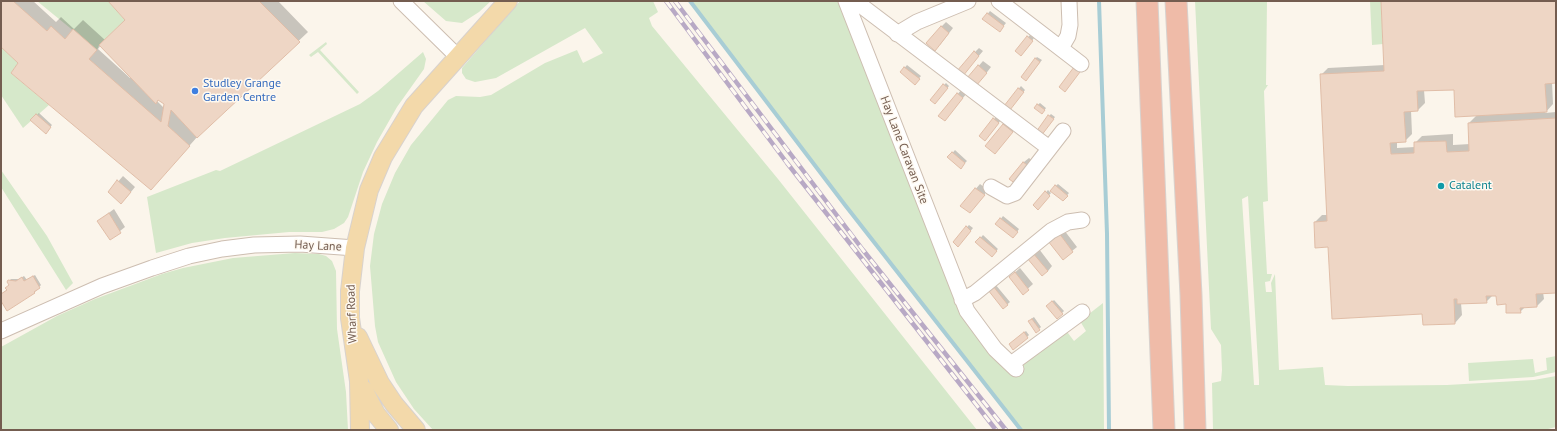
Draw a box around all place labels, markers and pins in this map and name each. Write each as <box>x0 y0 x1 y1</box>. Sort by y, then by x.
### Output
place label: Studley Grange Garden Centre <box>203 77 281 105</box>
marker: Studley Grange Garden Centre <box>190 86 200 96</box>
place label: Catalent <box>1449 179 1492 193</box>
marker: Catalent <box>1436 181 1446 191</box>

